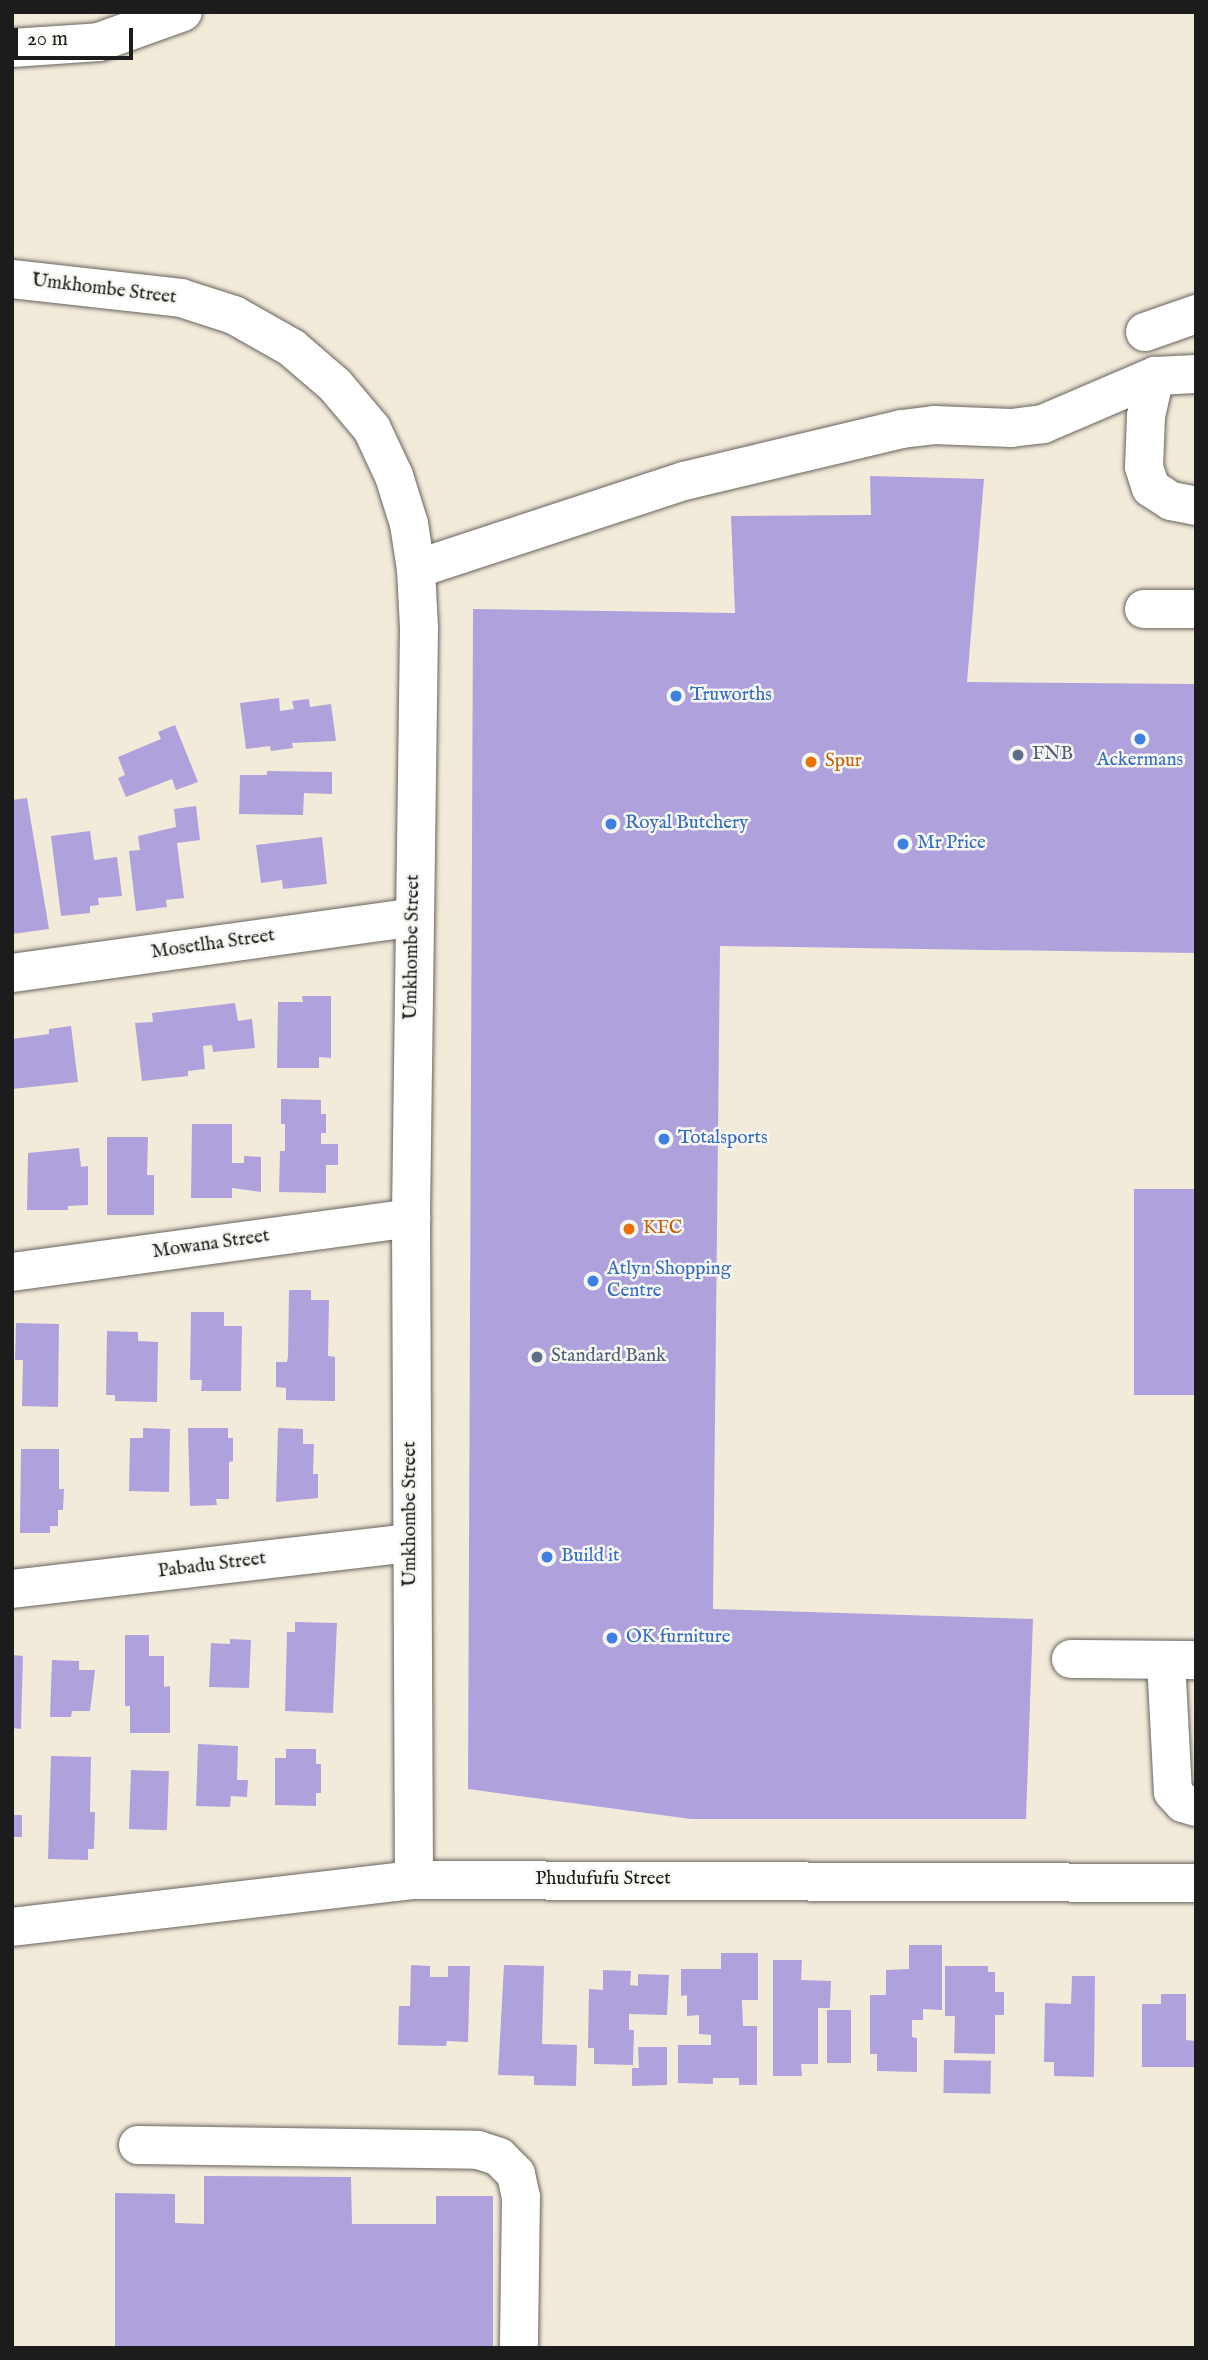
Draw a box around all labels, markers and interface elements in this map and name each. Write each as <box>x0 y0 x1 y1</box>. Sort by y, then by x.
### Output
scale bar <box>18 14 136 58</box>
text: 20 m <box>27 26 68 53</box>
street label: Umkhombe Street <box>30 270 178 310</box>
place label: Truworths <box>690 685 772 707</box>
marker: Truworths <box>668 688 684 704</box>
marker: Ackermans <box>1132 731 1148 747</box>
place label: FNB <box>1032 744 1073 766</box>
marker: FNB <box>1010 747 1026 763</box>
place label: Ackermans <box>1097 750 1183 772</box>
place label: Spur <box>825 751 862 773</box>
marker: Spur <box>803 754 819 770</box>
place label: Royal Butchery <box>625 813 748 835</box>
marker: Royal Butchery <box>603 816 619 832</box>
place label: Mr Price <box>917 833 986 855</box>
marker: Mr Price <box>895 836 911 852</box>
street label: Umkhombe Street <box>400 874 426 1020</box>
street label: Mosetlha Street <box>150 925 276 965</box>
place label: Totalsports <box>678 1128 768 1150</box>
marker: Totalsports <box>656 1131 672 1147</box>
place label: KFC <box>643 1218 682 1240</box>
marker: KFC <box>621 1221 637 1237</box>
street label: Mowana Street <box>151 1225 271 1265</box>
place label: Atlyn Shopping Centre <box>607 1259 731 1303</box>
marker: Atlyn Shopping Centre <box>585 1273 601 1289</box>
place label: Standard Bank <box>551 1346 666 1368</box>
marker: Standard Bank <box>529 1349 545 1365</box>
street label: Umkhombe Street <box>400 1441 422 1587</box>
place label: Build it <box>561 1546 619 1568</box>
street label: Pabadu Street <box>157 1548 267 1584</box>
marker: Build it <box>539 1549 555 1565</box>
place label: OK furniture <box>626 1627 730 1649</box>
marker: OK furniture <box>604 1630 620 1646</box>
street label: Phudufufu Street <box>535 1869 671 1891</box>

